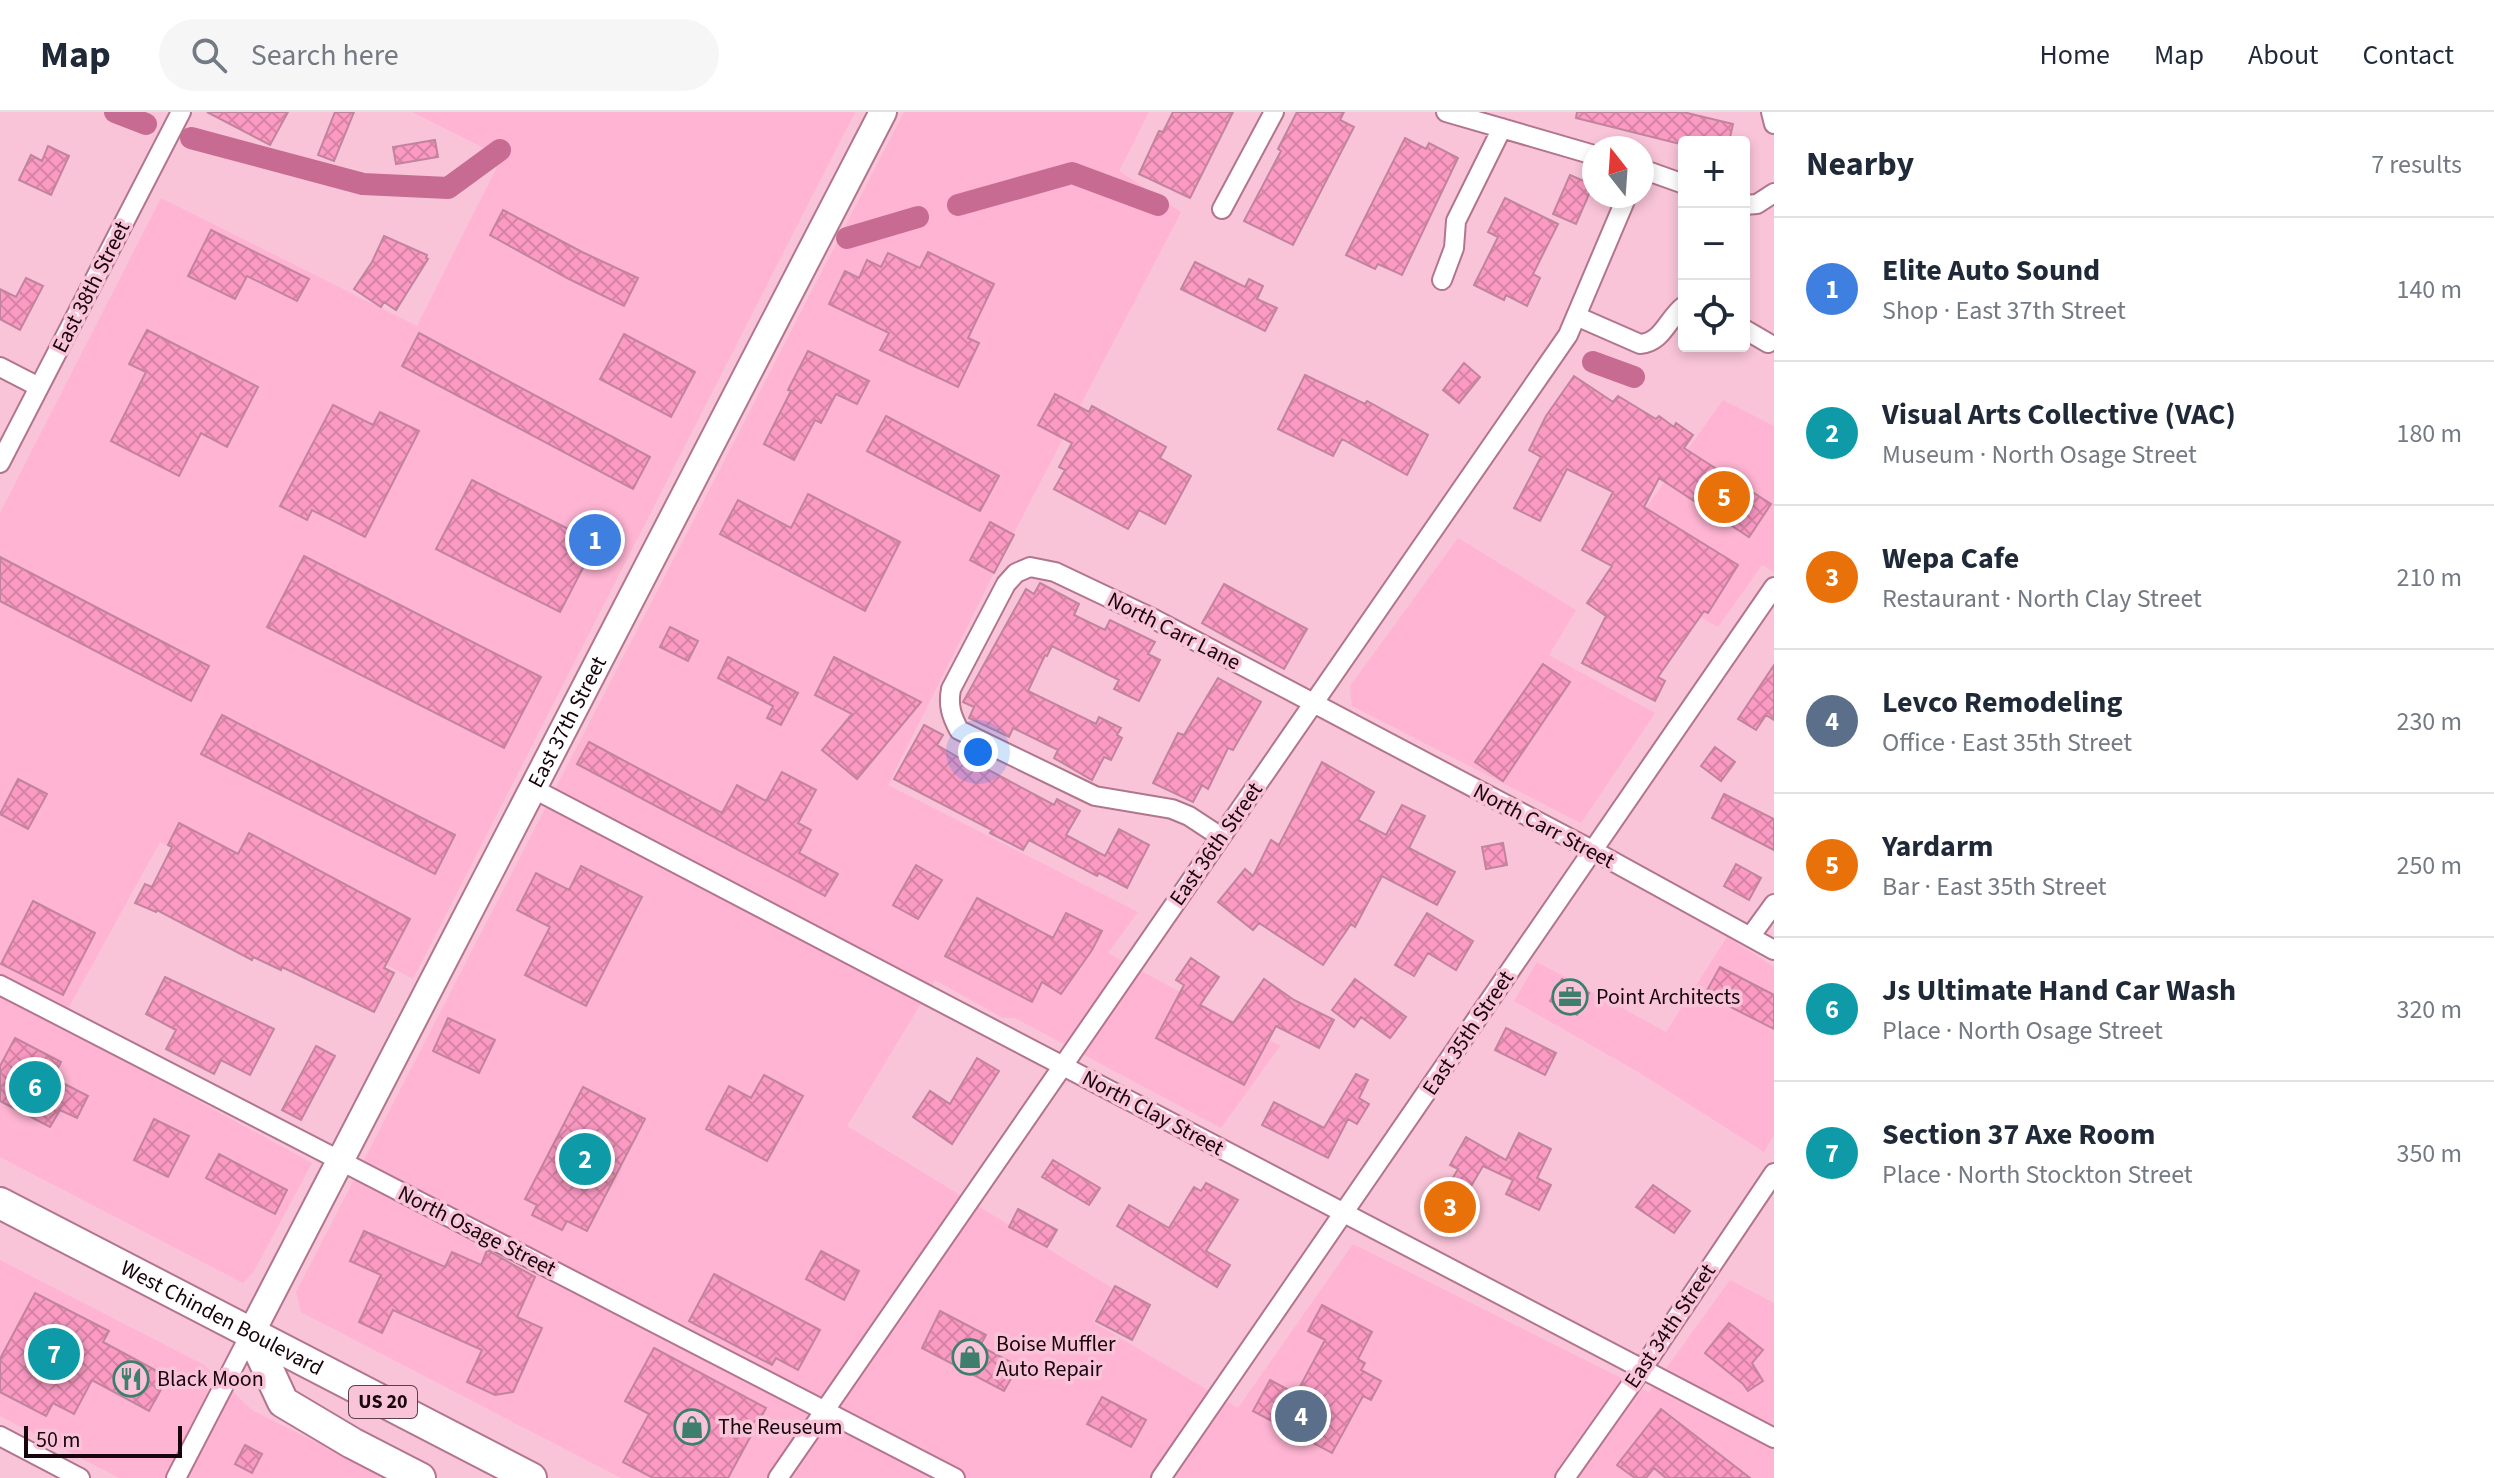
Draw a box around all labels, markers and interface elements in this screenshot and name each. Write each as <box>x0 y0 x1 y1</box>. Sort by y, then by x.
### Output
search box <box>159 19 719 91</box>
text: Map <box>40 28 111 82</box>
icon: search <box>187 33 231 77</box>
text: Search here <box>251 34 399 77</box>
text: Home <box>2039 35 2110 75</box>
text: Map <box>2154 35 2204 75</box>
text: About <box>2248 35 2319 75</box>
text: Contact <box>2363 35 2454 75</box>
north arrow <box>1582 136 1654 208</box>
map controls <box>1678 136 1750 352</box>
button: + <box>1678 136 1750 208</box>
text: Nearby <box>1806 140 1914 189</box>
text: 7 results <box>2371 146 2462 183</box>
button: − <box>1678 208 1750 280</box>
street label: East 38th Street <box>44 215 138 358</box>
text: Elite Auto Sound <box>1882 249 2100 292</box>
text: 1 <box>1825 271 1839 308</box>
text: 140 m <box>2396 271 2462 308</box>
button: locate <box>1678 280 1750 352</box>
text: Shop · East 37th Street <box>1882 292 2126 329</box>
text: Visual Arts Collective (VAC) <box>1882 393 2236 436</box>
text: 2 <box>1825 415 1839 452</box>
text: 180 m <box>2396 415 2462 452</box>
text: Museum · North Osage Street <box>1882 436 2197 473</box>
pin: 5 <box>1698 467 1750 527</box>
pin: 1 <box>569 510 621 570</box>
text: Wepa Cafe <box>1882 537 2019 580</box>
text: 3 <box>1825 559 1839 596</box>
text: 210 m <box>2396 559 2462 596</box>
text: Restaurant · North Clay Street <box>1882 580 2202 617</box>
street label: North Carr Lane <box>1102 584 1246 678</box>
street label: East 37th Street <box>520 650 615 793</box>
text: Levco Remodeling <box>1882 681 2123 724</box>
text: 4 <box>1825 703 1839 740</box>
text: 230 m <box>2396 703 2462 740</box>
text: Office · East 35th Street <box>1882 724 2132 761</box>
your location <box>958 732 998 772</box>
street label: East 36th Street <box>1162 775 1271 912</box>
street label: North Carr Street <box>1468 775 1621 877</box>
text: Yardarm <box>1882 825 1994 868</box>
text: 5 <box>1825 847 1839 884</box>
text: 250 m <box>2396 847 2462 884</box>
text: Bar · East 35th Street <box>1882 868 2107 905</box>
street label: East 35th Street <box>1414 964 1522 1102</box>
text: Js Ultimate Hand Car Wash <box>1882 969 2236 1012</box>
office icon: Point Architects <box>1551 978 1589 1016</box>
place label: Point Architects <box>1596 981 1740 1013</box>
text: 6 <box>1825 991 1839 1028</box>
text: 320 m <box>2396 991 2462 1028</box>
text: Place · North Osage Street <box>1882 1012 2163 1049</box>
pin: 6 <box>9 1057 61 1117</box>
street label: North Clay Street <box>1076 1062 1230 1164</box>
text: Section 37 Axe Room <box>1882 1113 2155 1156</box>
pin: 2 <box>559 1129 611 1189</box>
text: 7 <box>1825 1135 1839 1172</box>
text: 350 m <box>2396 1135 2462 1172</box>
text: Place · North Stockton Street <box>1882 1156 2193 1193</box>
street label: North Osage Street <box>392 1177 562 1285</box>
pin: 3 <box>1424 1177 1476 1237</box>
street label: West Chinden Boulevard <box>115 1252 329 1384</box>
street label: East 34th Street <box>1616 1257 1724 1395</box>
pin: 7 <box>28 1324 80 1384</box>
place label: Boise Muffler Auto Repair <box>996 1328 1116 1385</box>
shop icon: Boise Muffler Auto Repair <box>951 1338 989 1376</box>
restaurant icon: Black Moon <box>112 1360 150 1398</box>
place label: Black Moon <box>157 1363 264 1395</box>
road number: US 20 <box>349 1386 417 1418</box>
pin: 4 <box>1275 1386 1327 1446</box>
shop icon: The Reuseum <box>673 1408 711 1446</box>
place label: The Reuseum <box>718 1411 843 1443</box>
scale bar <box>24 1422 182 1458</box>
text: 50 m <box>36 1424 81 1456</box>

